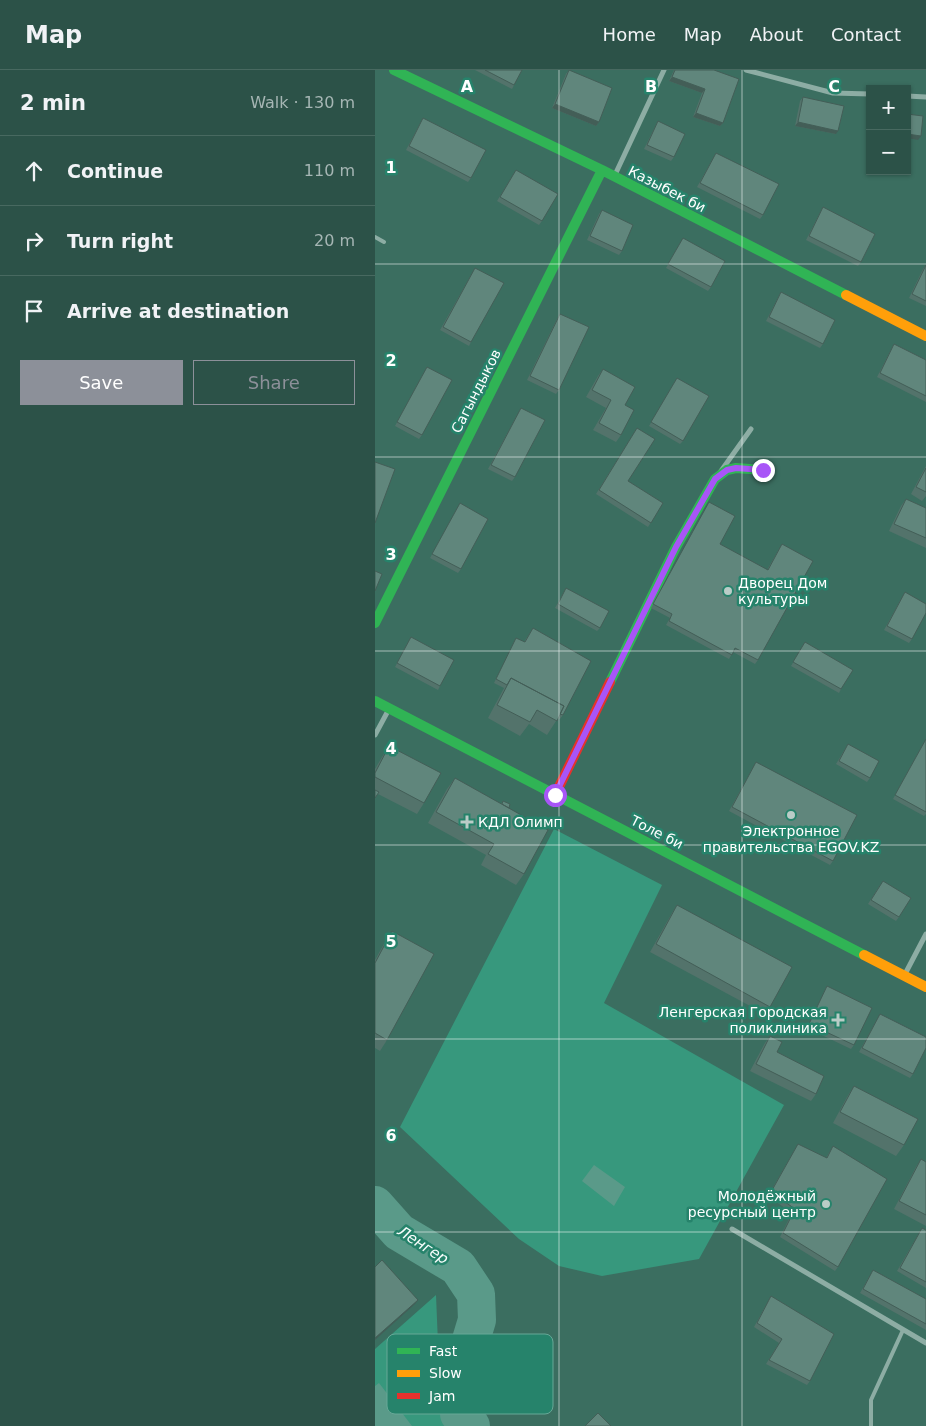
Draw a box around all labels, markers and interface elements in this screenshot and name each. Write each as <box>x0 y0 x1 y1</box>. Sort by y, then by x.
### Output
text: Map <box>25 21 82 49</box>
text: Home <box>603 24 656 45</box>
text: Map <box>684 24 722 45</box>
text: About <box>750 24 803 45</box>
text: Contact <box>831 24 901 45</box>
text: A <box>461 77 474 96</box>
text: B <box>645 77 657 96</box>
text: C <box>828 77 840 96</box>
map controls <box>866 85 911 175</box>
button: + <box>866 85 911 130</box>
text: 2 min <box>20 91 86 115</box>
text: Walk · 130 m <box>250 93 355 112</box>
button: − <box>866 130 911 175</box>
icon: ahead <box>20 157 48 185</box>
text: 1 <box>385 158 397 177</box>
text: Continue <box>67 160 163 182</box>
text: 110 m <box>304 161 355 180</box>
street label: Казыбек би <box>626 163 708 215</box>
icon: right <box>20 227 48 255</box>
text: Turn right <box>67 230 173 252</box>
text: 20 m <box>314 231 355 250</box>
icon: arrive <box>20 297 48 325</box>
text: Arrive at destination <box>67 300 289 322</box>
street label: Сагындыков <box>448 346 504 436</box>
text: 2 <box>385 351 397 370</box>
button: Save <box>20 360 183 405</box>
button: Share <box>193 360 355 405</box>
route end <box>752 459 775 482</box>
text: 3 <box>385 545 397 564</box>
place label: Дворец Дом культуры <box>738 575 827 607</box>
marker: Дворец Дом культуры <box>722 585 734 597</box>
text: 4 <box>385 739 397 758</box>
route start <box>544 784 567 807</box>
marker: Электронное правительства EGOV.KZ <box>785 809 797 821</box>
street label: Толе би <box>627 812 686 852</box>
place label: КДЛ Олимп <box>478 814 563 830</box>
marker: КДЛ Олимп <box>460 815 474 829</box>
place label: Электронное правительства EGOV.KZ <box>703 823 879 855</box>
text: 5 <box>385 932 397 951</box>
place label: Ленгерская Городская поликлиника <box>659 1004 827 1036</box>
marker: Ленгерская Городская поликлиника <box>831 1013 845 1027</box>
text: 6 <box>385 1126 397 1145</box>
place label: Молодёжный ресурсный центр <box>688 1188 816 1220</box>
marker: Молодёжный ресурсный центр <box>820 1198 832 1210</box>
water label: Ленгер <box>393 1221 452 1268</box>
legend <box>387 1334 553 1414</box>
text: Fast <box>429 1343 458 1359</box>
text: Slow <box>429 1365 462 1381</box>
text: Jam <box>428 1388 455 1404</box>

